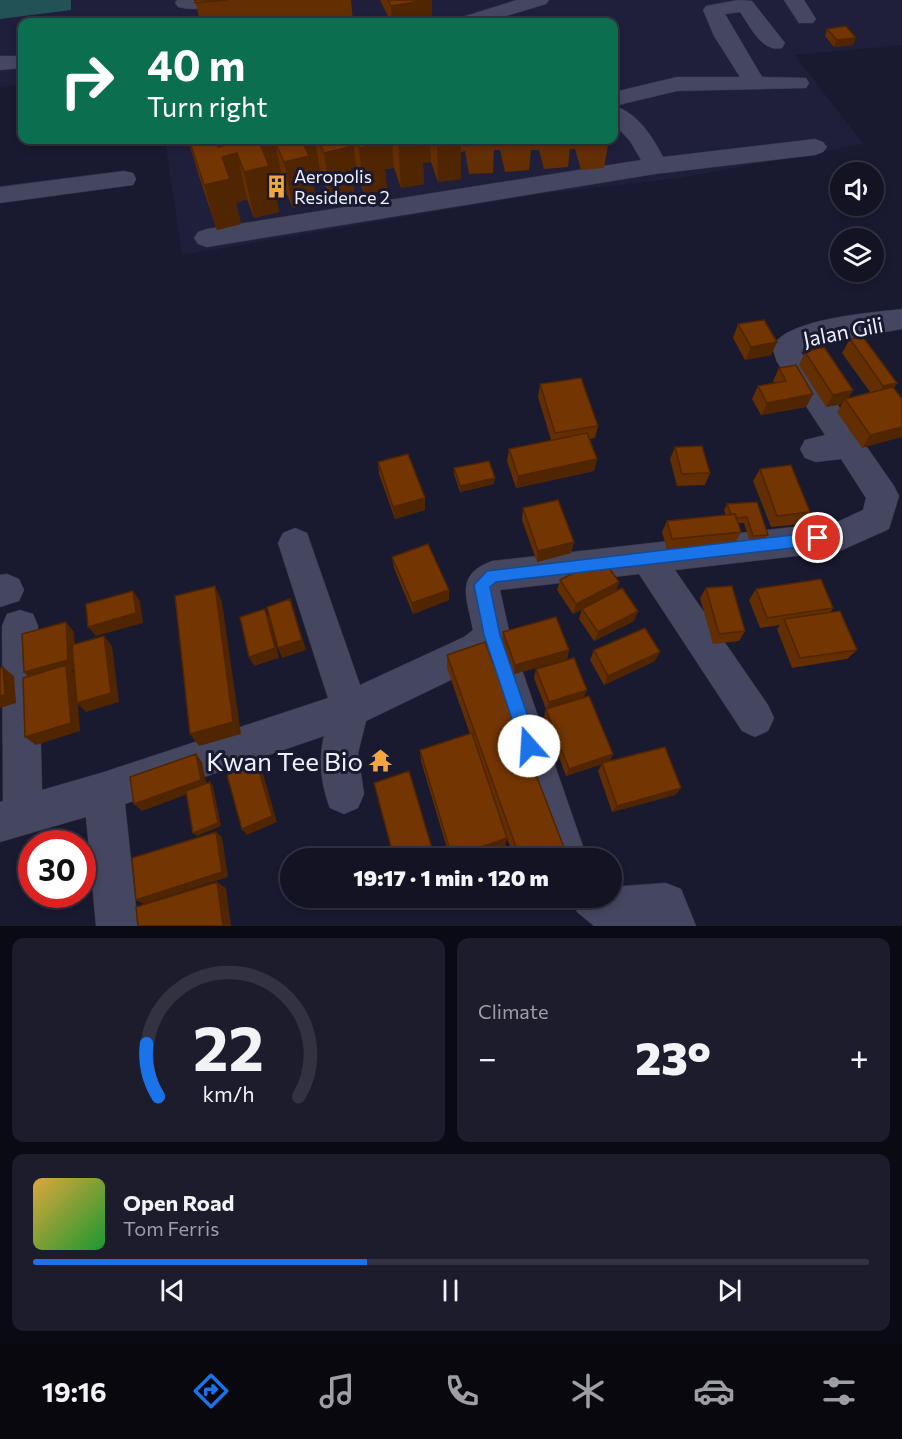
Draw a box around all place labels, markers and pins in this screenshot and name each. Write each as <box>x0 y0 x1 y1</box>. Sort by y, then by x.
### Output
place label: Aeropolis Residence 2 <box>294 165 390 208</box>
building icon: Aeropolis Residence 2 <box>263 173 289 199</box>
pin <box>792 512 843 563</box>
place label: Kwan Tee Bio <box>206 745 363 776</box>
temple icon: Kwan Tee Bio <box>368 747 394 773</box>

